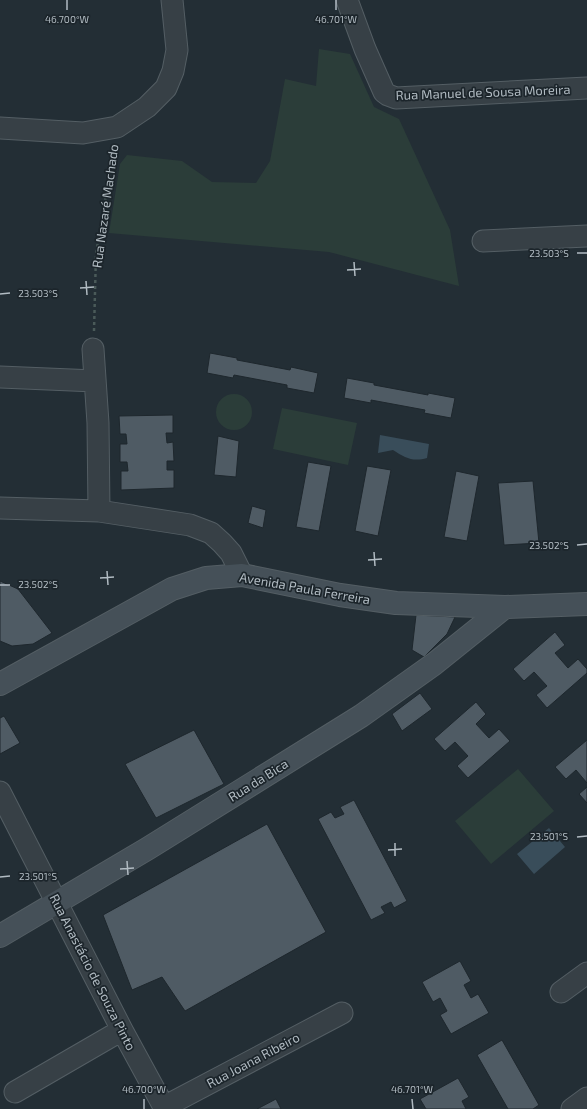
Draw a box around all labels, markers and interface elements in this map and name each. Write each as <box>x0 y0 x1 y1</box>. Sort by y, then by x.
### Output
text: 46.700°W <box>45 13 90 25</box>
text: 46.701°W <box>315 13 358 25</box>
street label: Rua Manuel de Sousa Moreira <box>395 81 571 103</box>
street label: Rua Nazaré Machado <box>88 143 122 269</box>
text: 23.503°S <box>529 247 569 259</box>
text: 23.503°S <box>18 287 58 299</box>
text: 23.502°S <box>529 539 569 551</box>
street label: Avenida Paula Ferreira <box>238 569 372 607</box>
text: 23.502°S <box>18 578 58 590</box>
street label: Rua da Bica <box>225 755 291 805</box>
text: 23.501°S <box>530 830 568 842</box>
text: 23.501°S <box>19 870 57 882</box>
street label: Rua Anastácio de Souza Pinto <box>47 891 139 1053</box>
street label: Rua Joana Ribeiro <box>204 1029 302 1091</box>
text: 46.700°W <box>122 1083 167 1095</box>
text: 46.701°W <box>391 1083 434 1095</box>

